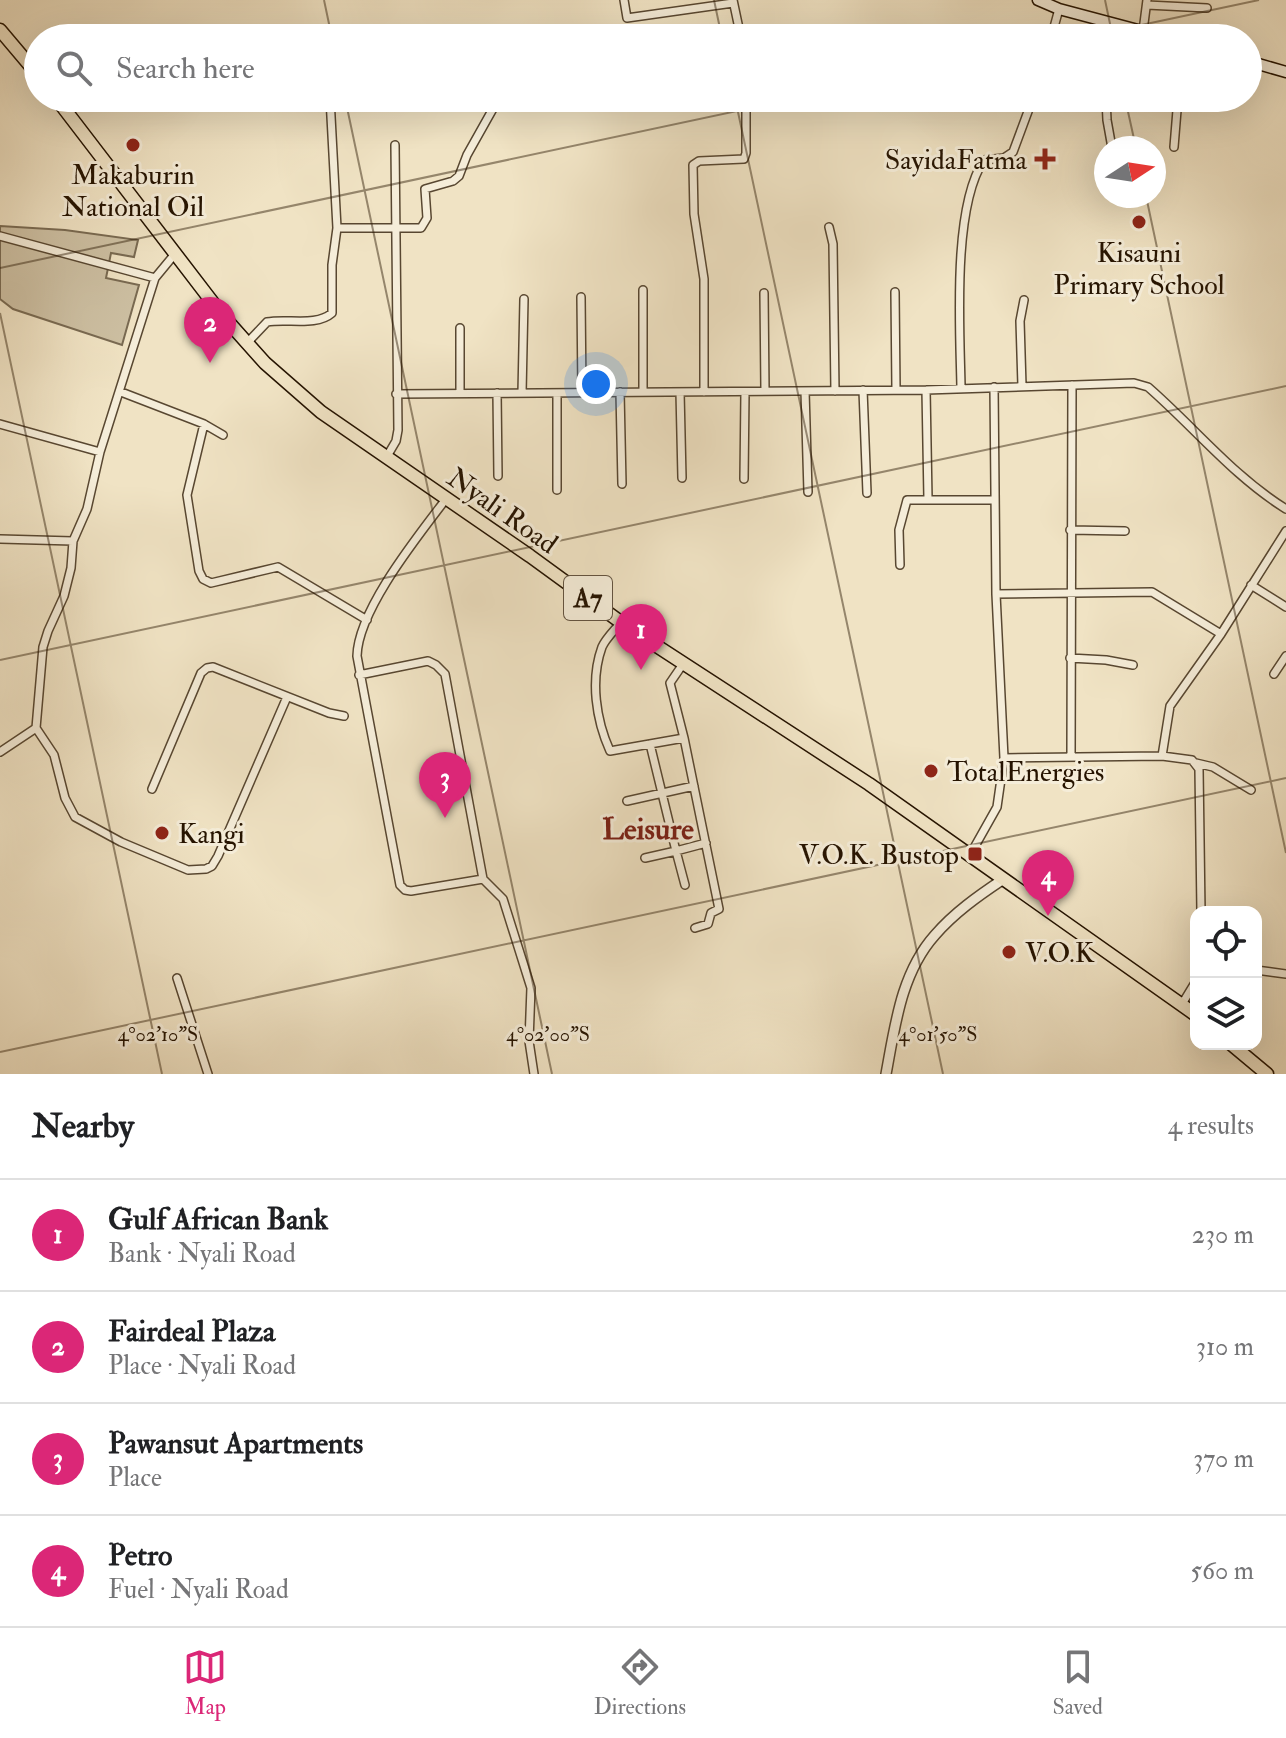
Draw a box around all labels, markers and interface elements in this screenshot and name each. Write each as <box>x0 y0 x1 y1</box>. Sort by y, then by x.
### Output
search box <box>24 24 1262 112</box>
icon: search <box>52 46 96 90</box>
text: Search here <box>116 50 255 87</box>
marker: Makaburin National Oil <box>124 136 142 154</box>
north arrow <box>1094 136 1166 208</box>
place label: SayidaFatma <box>885 143 1027 178</box>
marker: SayidaFatma <box>1034 148 1056 170</box>
place label: Makaburin National Oil <box>62 158 204 225</box>
marker: Kisauni Primary School <box>1130 213 1148 231</box>
place label: Kisauni Primary School <box>1053 236 1225 303</box>
pin: 2 <box>184 297 236 363</box>
your location <box>576 364 616 404</box>
street label: Nyali Road <box>440 460 564 562</box>
road number: A7 <box>564 576 612 620</box>
pin: 1 <box>615 604 667 670</box>
pin: 3 <box>419 752 471 818</box>
place label: TotalEnergies <box>947 755 1104 790</box>
marker: TotalEnergies <box>922 762 940 780</box>
district label: Leisure <box>602 811 694 848</box>
place label: Kangi <box>178 817 245 852</box>
marker: Kangi <box>153 824 171 842</box>
place label: V.O.K. Bustop <box>799 838 959 873</box>
marker: V.O.K. Bustop <box>966 845 984 863</box>
pin: 4 <box>1022 850 1074 916</box>
map controls <box>1190 906 1262 1050</box>
button: locate <box>1190 906 1262 978</box>
place label: V.O.K <box>1025 936 1095 971</box>
marker: V.O.K <box>1000 943 1018 961</box>
button: layers <box>1190 978 1262 1050</box>
text: 4°02'10"S <box>118 1022 198 1047</box>
text: 4°02'00"S <box>506 1022 590 1047</box>
text: 4°01'50"S <box>899 1022 977 1047</box>
text: Nearby <box>32 1105 134 1148</box>
text: 4 results <box>1168 1110 1254 1142</box>
text: Gulf African Bank <box>108 1201 328 1238</box>
text: 1 <box>53 1219 63 1251</box>
text: 230 m <box>1192 1219 1254 1251</box>
text: Bank · Nyali Road <box>108 1238 296 1270</box>
text: Fairdeal Plaza <box>108 1313 275 1350</box>
text: 2 <box>51 1331 65 1363</box>
text: 310 m <box>1196 1331 1254 1363</box>
text: Place · Nyali Road <box>108 1350 296 1382</box>
text: Pawansut Apartments <box>108 1425 363 1462</box>
text: 3 <box>53 1443 63 1475</box>
text: 370 m <box>1193 1443 1254 1475</box>
text: Place <box>108 1462 162 1494</box>
text: Petro <box>108 1537 173 1574</box>
text: 4 <box>51 1555 65 1587</box>
text: 560 m <box>1191 1555 1254 1587</box>
text: Fuel · Nyali Road <box>108 1574 289 1606</box>
tab: Map <box>183 1645 227 1721</box>
tab: Directions <box>594 1645 686 1721</box>
tab: Saved <box>1053 1645 1103 1721</box>

